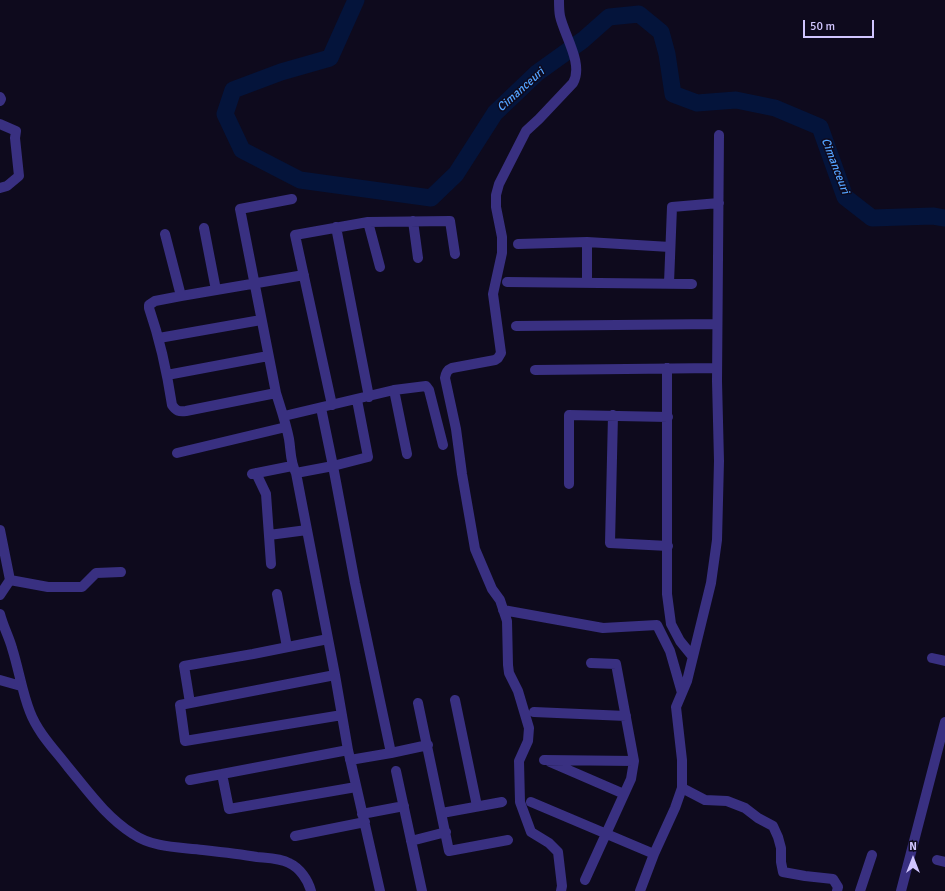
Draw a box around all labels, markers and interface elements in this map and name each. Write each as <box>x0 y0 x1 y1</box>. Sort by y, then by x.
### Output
scale bar <box>805 12 876 38</box>
text: 50 m <box>810 19 835 34</box>
water label: Cimanceuri <box>494 65 548 115</box>
water label: Cimanceuri <box>818 136 852 196</box>
north arrow <box>893 839 933 879</box>
text: N <box>909 840 917 853</box>

